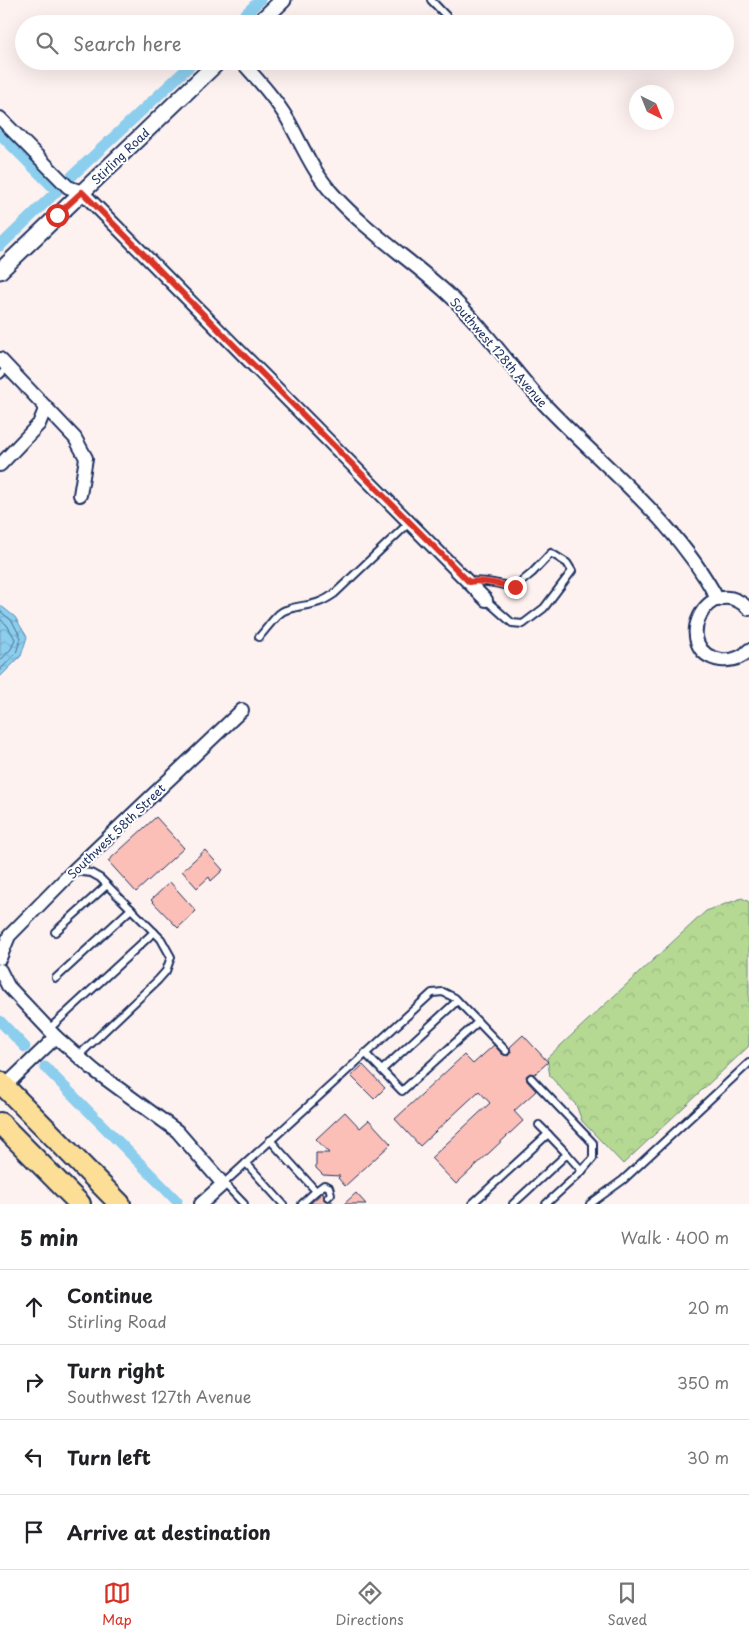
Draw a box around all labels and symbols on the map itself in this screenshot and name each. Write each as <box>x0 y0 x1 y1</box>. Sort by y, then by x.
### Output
north arrow <box>629 85 674 130</box>
street label: Stirling Road <box>87 123 153 188</box>
route start <box>46 204 69 227</box>
street label: Southwest 128th Avenue <box>446 293 552 411</box>
route end <box>504 576 527 599</box>
street label: Southwest 58th Street <box>63 779 169 883</box>

